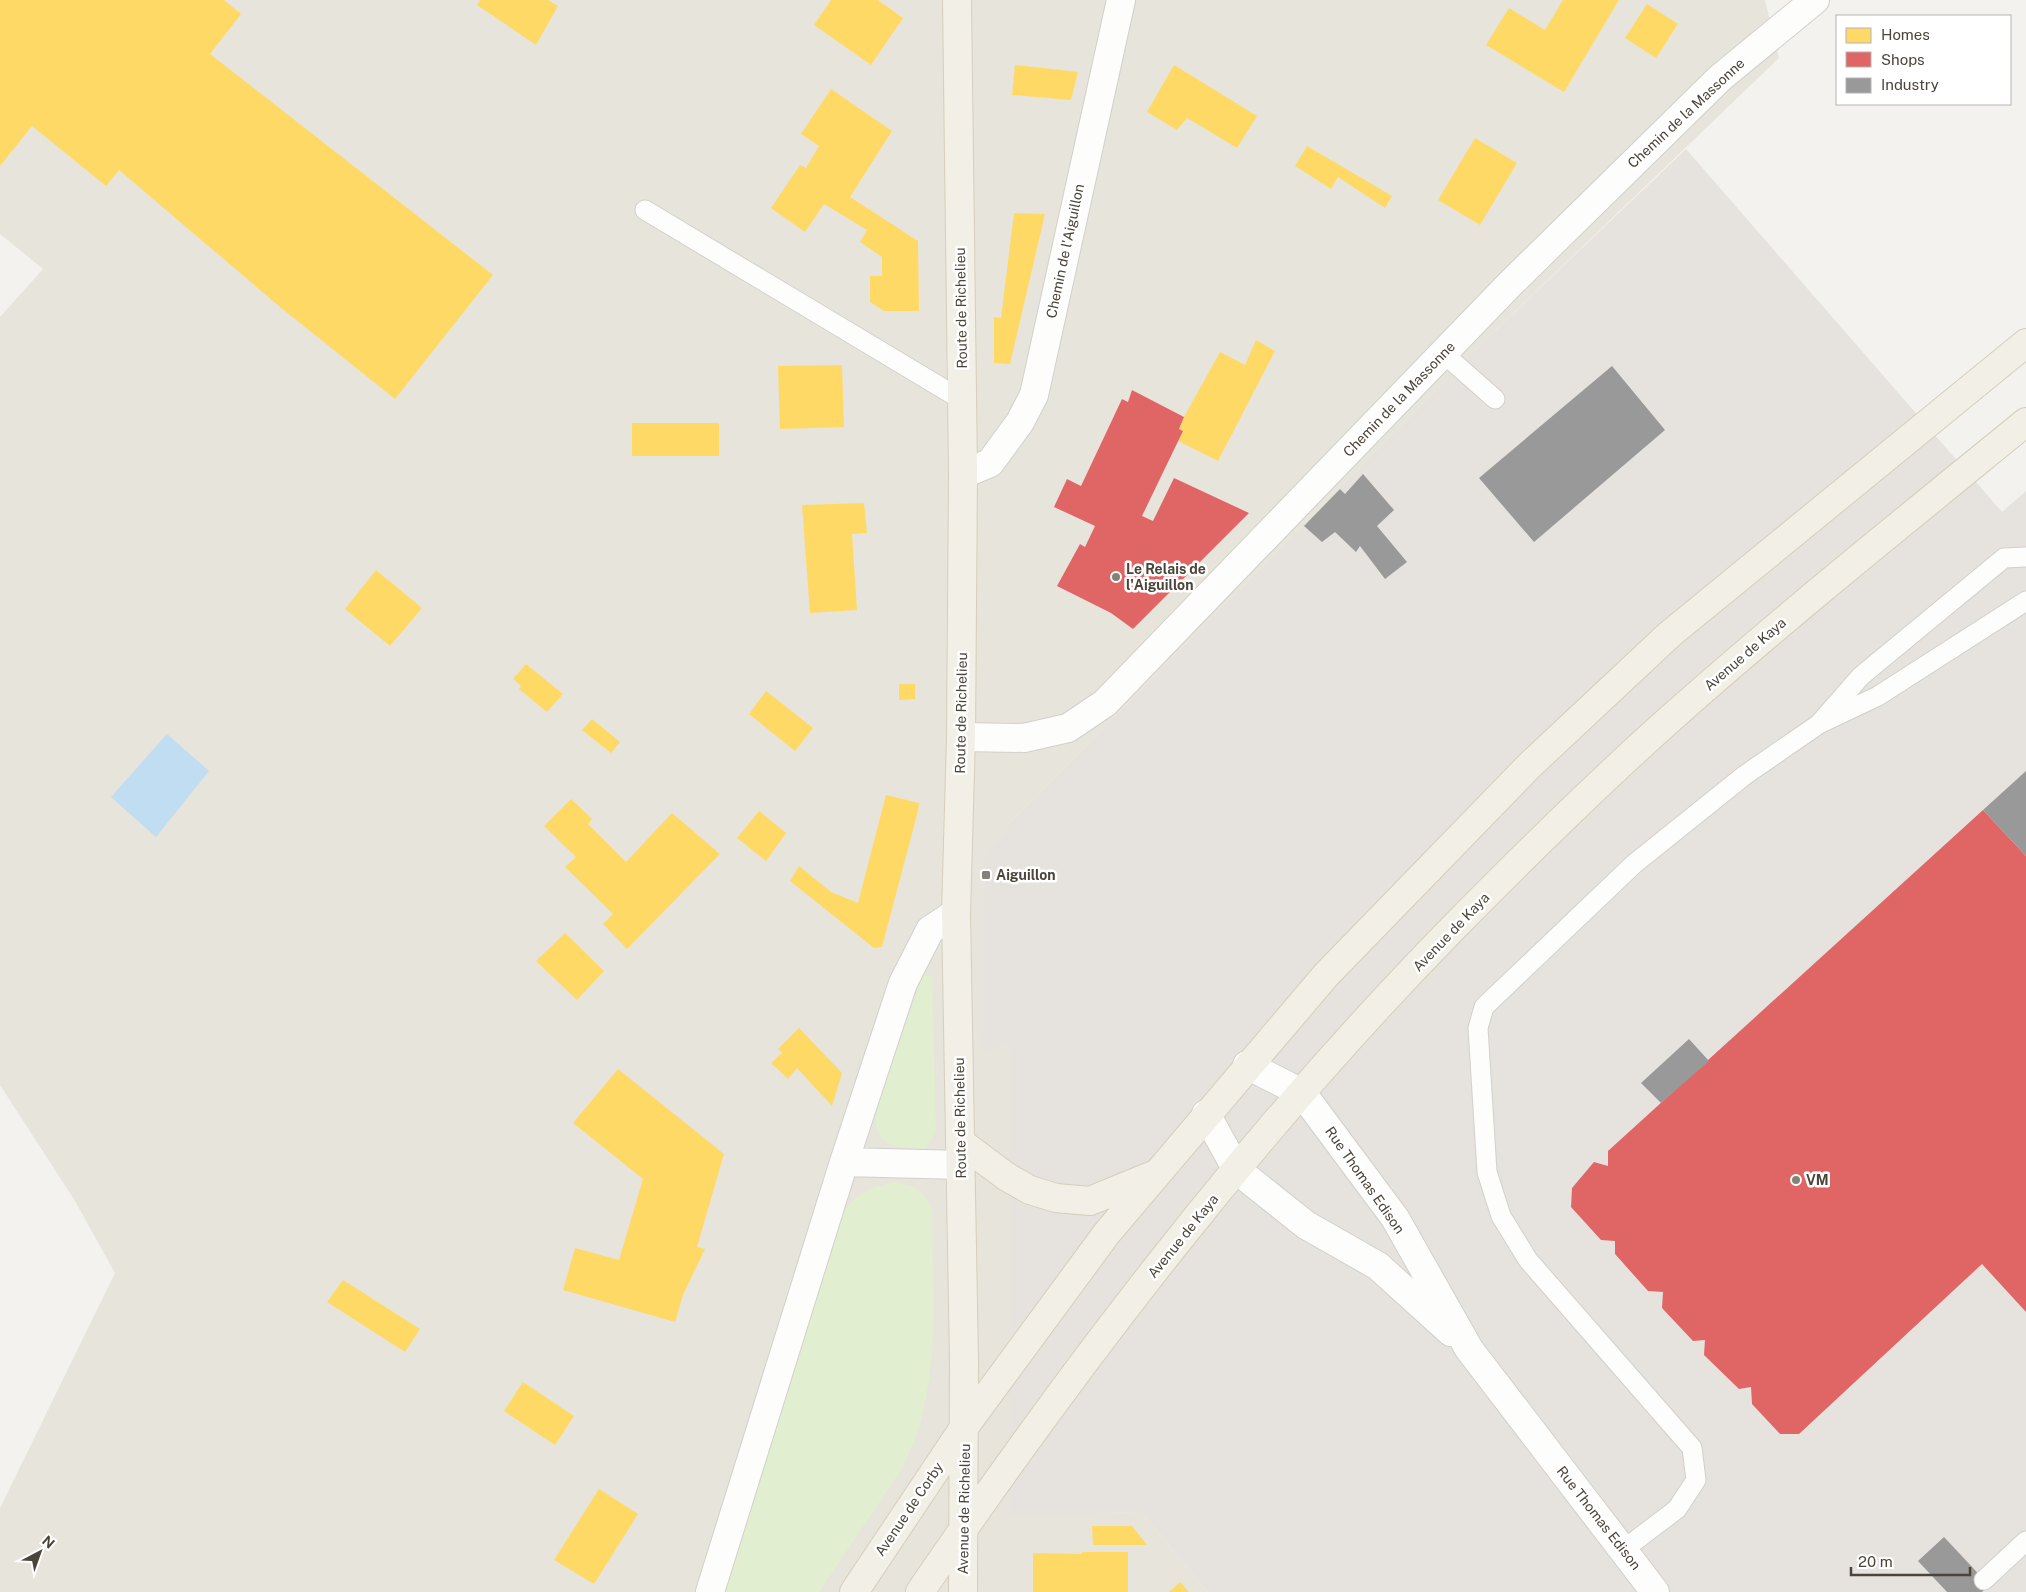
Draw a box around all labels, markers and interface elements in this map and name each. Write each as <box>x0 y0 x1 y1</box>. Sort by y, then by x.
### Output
legend <box>1836 15 2011 105</box>
text: Homes <box>1881 26 1930 43</box>
text: Shops <box>1881 51 1925 68</box>
street label: Chemin de la Massonne <box>1624 55 1748 171</box>
text: Industry <box>1881 76 1939 93</box>
street label: Chemin de l'Aiguillon <box>1043 182 1087 320</box>
street label: Route de Richelieu <box>952 247 970 369</box>
street label: Chemin de la Massonne <box>1340 338 1458 460</box>
place label: Le Relais de l'Aiguillon <box>1126 561 1206 593</box>
marker: Le Relais de l'Aiguillon <box>1110 571 1122 583</box>
street label: Avenue de Kaya <box>1701 614 1789 694</box>
street label: Route de Richelieu <box>952 652 970 774</box>
place label: Aiguillon <box>996 867 1056 883</box>
marker: Aiguillon <box>980 869 992 881</box>
street label: Avenue de Kaya <box>1410 889 1492 975</box>
street label: Route de Richelieu <box>951 1057 969 1179</box>
street label: Rue Thomas Edison <box>1322 1123 1408 1237</box>
place label: VM <box>1806 1172 1829 1188</box>
marker: VM <box>1790 1174 1802 1186</box>
street label: Avenue de Kaya <box>1144 1191 1222 1281</box>
street label: Avenue de Richelieu <box>955 1443 973 1575</box>
street label: Avenue de Corby <box>872 1459 947 1559</box>
street label: Rue Thomas Edison <box>1554 1463 1644 1573</box>
north arrow <box>15 1527 65 1577</box>
text: N <box>39 1533 58 1552</box>
scale bar <box>1851 1544 1970 1576</box>
text: 20 m <box>1858 1553 1893 1570</box>

